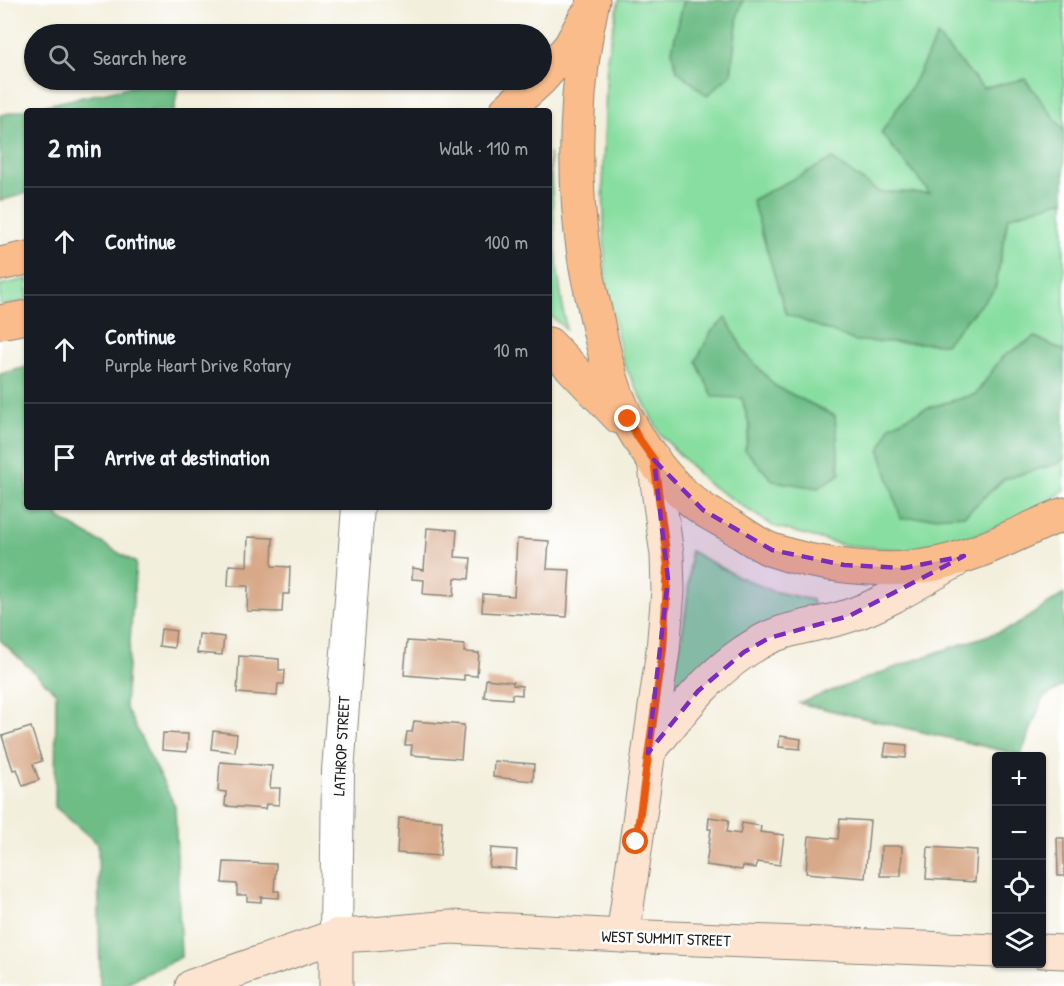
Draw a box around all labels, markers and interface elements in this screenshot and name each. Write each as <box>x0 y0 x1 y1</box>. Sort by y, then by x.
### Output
search box <box>24 24 552 90</box>
icon: search <box>45 41 78 74</box>
text: Search here <box>93 42 187 72</box>
text: 2 min <box>48 130 101 165</box>
text: Walk · 110 m <box>439 134 528 161</box>
icon: ahead <box>48 225 81 258</box>
text: Continue <box>105 226 176 256</box>
text: 100 m <box>485 228 528 255</box>
text: Continue <box>105 321 176 351</box>
icon: ahead <box>48 333 81 366</box>
text: 10 m <box>494 336 528 363</box>
text: Purple Heart Drive Rotary <box>105 351 291 378</box>
route end <box>614 405 640 431</box>
icon: arrive <box>48 441 81 474</box>
text: Arrive at destination <box>105 442 270 472</box>
street label: LATHROP STREET <box>327 695 355 797</box>
map controls <box>992 752 1046 968</box>
button: + <box>992 752 1046 806</box>
button: − <box>992 806 1046 860</box>
route start <box>622 828 648 854</box>
button: locate <box>992 860 1046 914</box>
button: layers <box>992 914 1046 968</box>
street label: WEST SUMMIT STREET <box>601 925 731 951</box>

